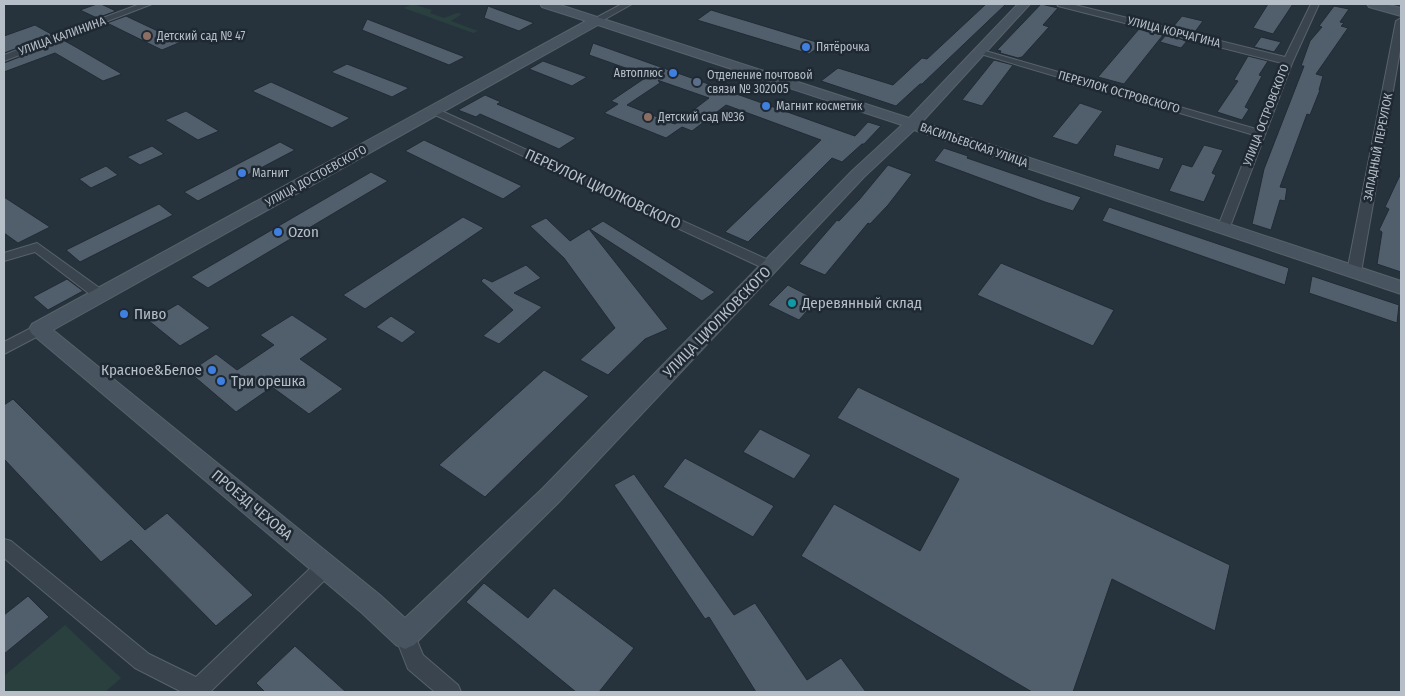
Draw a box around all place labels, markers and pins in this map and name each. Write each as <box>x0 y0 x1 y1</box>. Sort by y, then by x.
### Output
place label: Детский сад № 47 <box>156 29 246 43</box>
marker: Детский сад № 47 <box>141 30 153 42</box>
place label: Пятёрочка <box>816 40 870 54</box>
marker: Пятёрочка <box>800 41 812 53</box>
place label: Автоплюс <box>614 66 663 80</box>
marker: Автоплюс <box>667 67 679 79</box>
place label: Отделение почтовой связи № 302005 <box>707 68 813 96</box>
marker: Отделение почтовой связи № 302005 <box>691 76 703 88</box>
place label: Магнит косметик <box>776 99 863 113</box>
marker: Магнит косметик <box>760 100 772 112</box>
place label: Детский сад №36 <box>657 110 745 124</box>
marker: Детский сад №36 <box>642 111 654 123</box>
place label: Магнит <box>252 166 289 180</box>
marker: Магнит <box>236 167 248 179</box>
place label: Ozon <box>288 223 319 241</box>
marker: Ozon <box>272 226 284 238</box>
place label: Деревянный склад <box>801 294 922 312</box>
marker: Деревянный склад <box>786 297 798 309</box>
place label: Пиво <box>134 305 167 323</box>
marker: Пиво <box>118 308 130 320</box>
place label: Красное&Белое <box>101 361 202 379</box>
marker: Красное&Белое <box>206 364 218 376</box>
place label: Три орешка <box>231 372 306 390</box>
marker: Три орешка <box>215 375 227 387</box>

